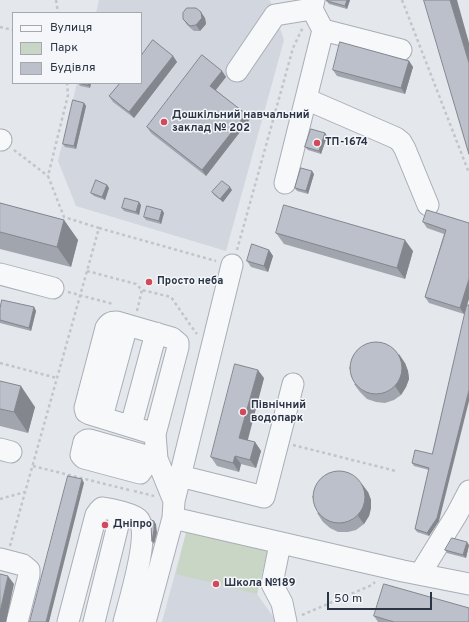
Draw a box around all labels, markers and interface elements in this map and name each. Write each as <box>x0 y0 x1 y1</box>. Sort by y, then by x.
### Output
legend <box>12 12 142 84</box>
text: Вулиця <box>50 20 92 36</box>
text: Парк <box>50 40 78 56</box>
text: Будівля <box>50 60 96 76</box>
place label: Дошкільний навчальний заклад № 202 <box>172 109 310 135</box>
marker: Дошкільний навчальний заклад № 202 <box>159 117 169 127</box>
place label: ТП-1674 <box>325 136 368 150</box>
marker: ТП-1674 <box>312 138 322 148</box>
place label: Просто неба <box>157 275 223 289</box>
marker: Просто неба <box>144 277 154 287</box>
place label: Північний водопарк <box>251 399 306 425</box>
marker: Північний водопарк <box>238 407 248 417</box>
place label: Дніпро <box>113 518 152 532</box>
marker: Дніпро <box>100 520 110 530</box>
place label: Школа №189 <box>224 577 295 591</box>
marker: Школа №189 <box>211 579 221 589</box>
scale bar <box>329 584 434 610</box>
text: 50 m <box>334 591 362 607</box>

